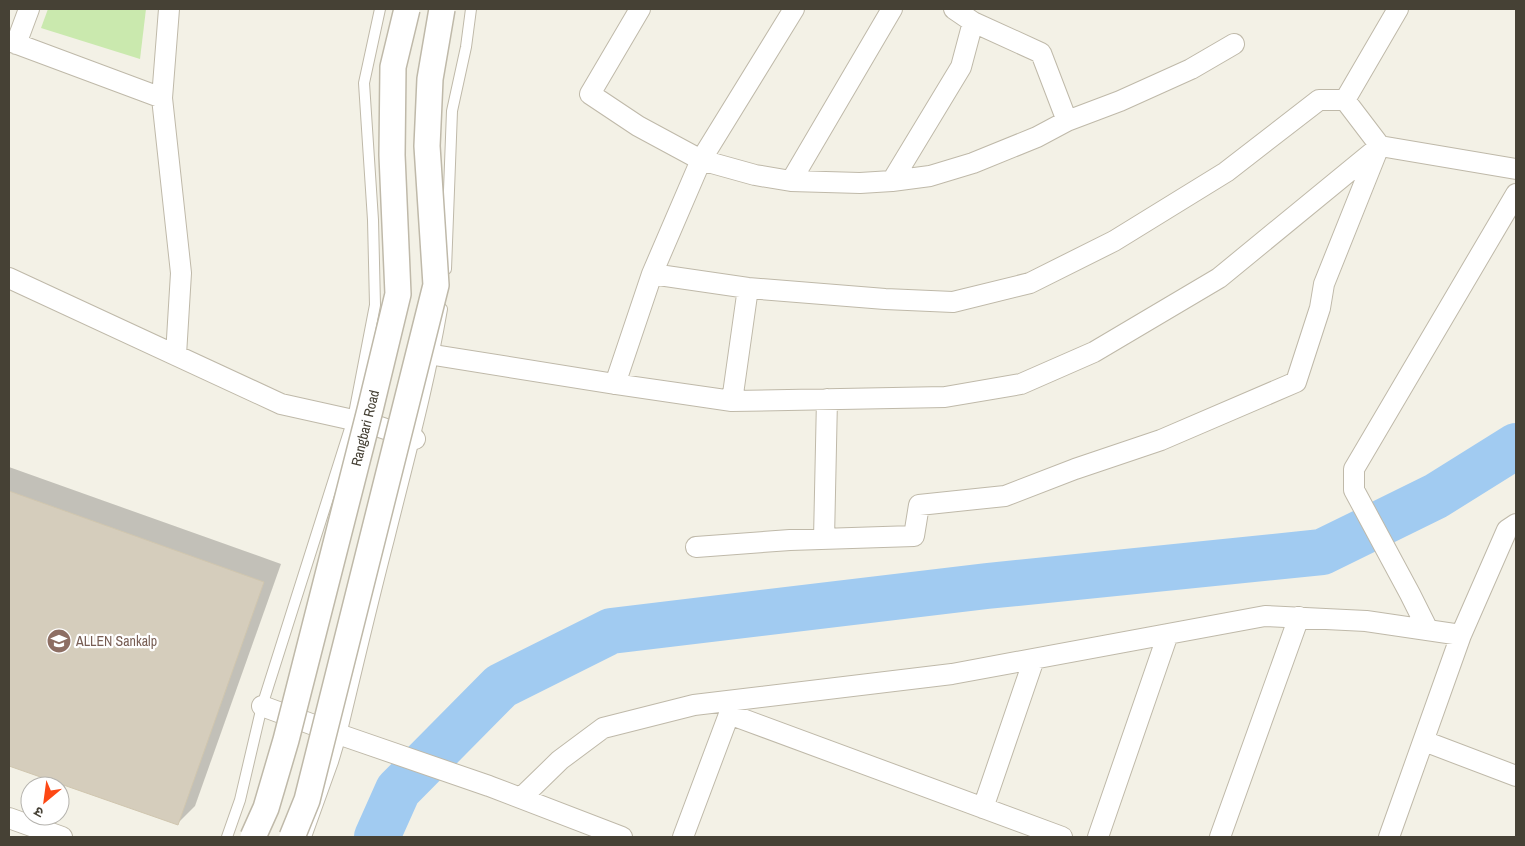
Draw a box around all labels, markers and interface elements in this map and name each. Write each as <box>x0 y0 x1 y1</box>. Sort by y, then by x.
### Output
street label: Rangbari Road <box>347 388 383 468</box>
school or university icon: ALLEN Sankalp <box>46 628 72 654</box>
place label: ALLEN Sankalp <box>75 632 157 650</box>
north arrow <box>20 776 70 826</box>
text: उ <box>30 802 47 822</box>

